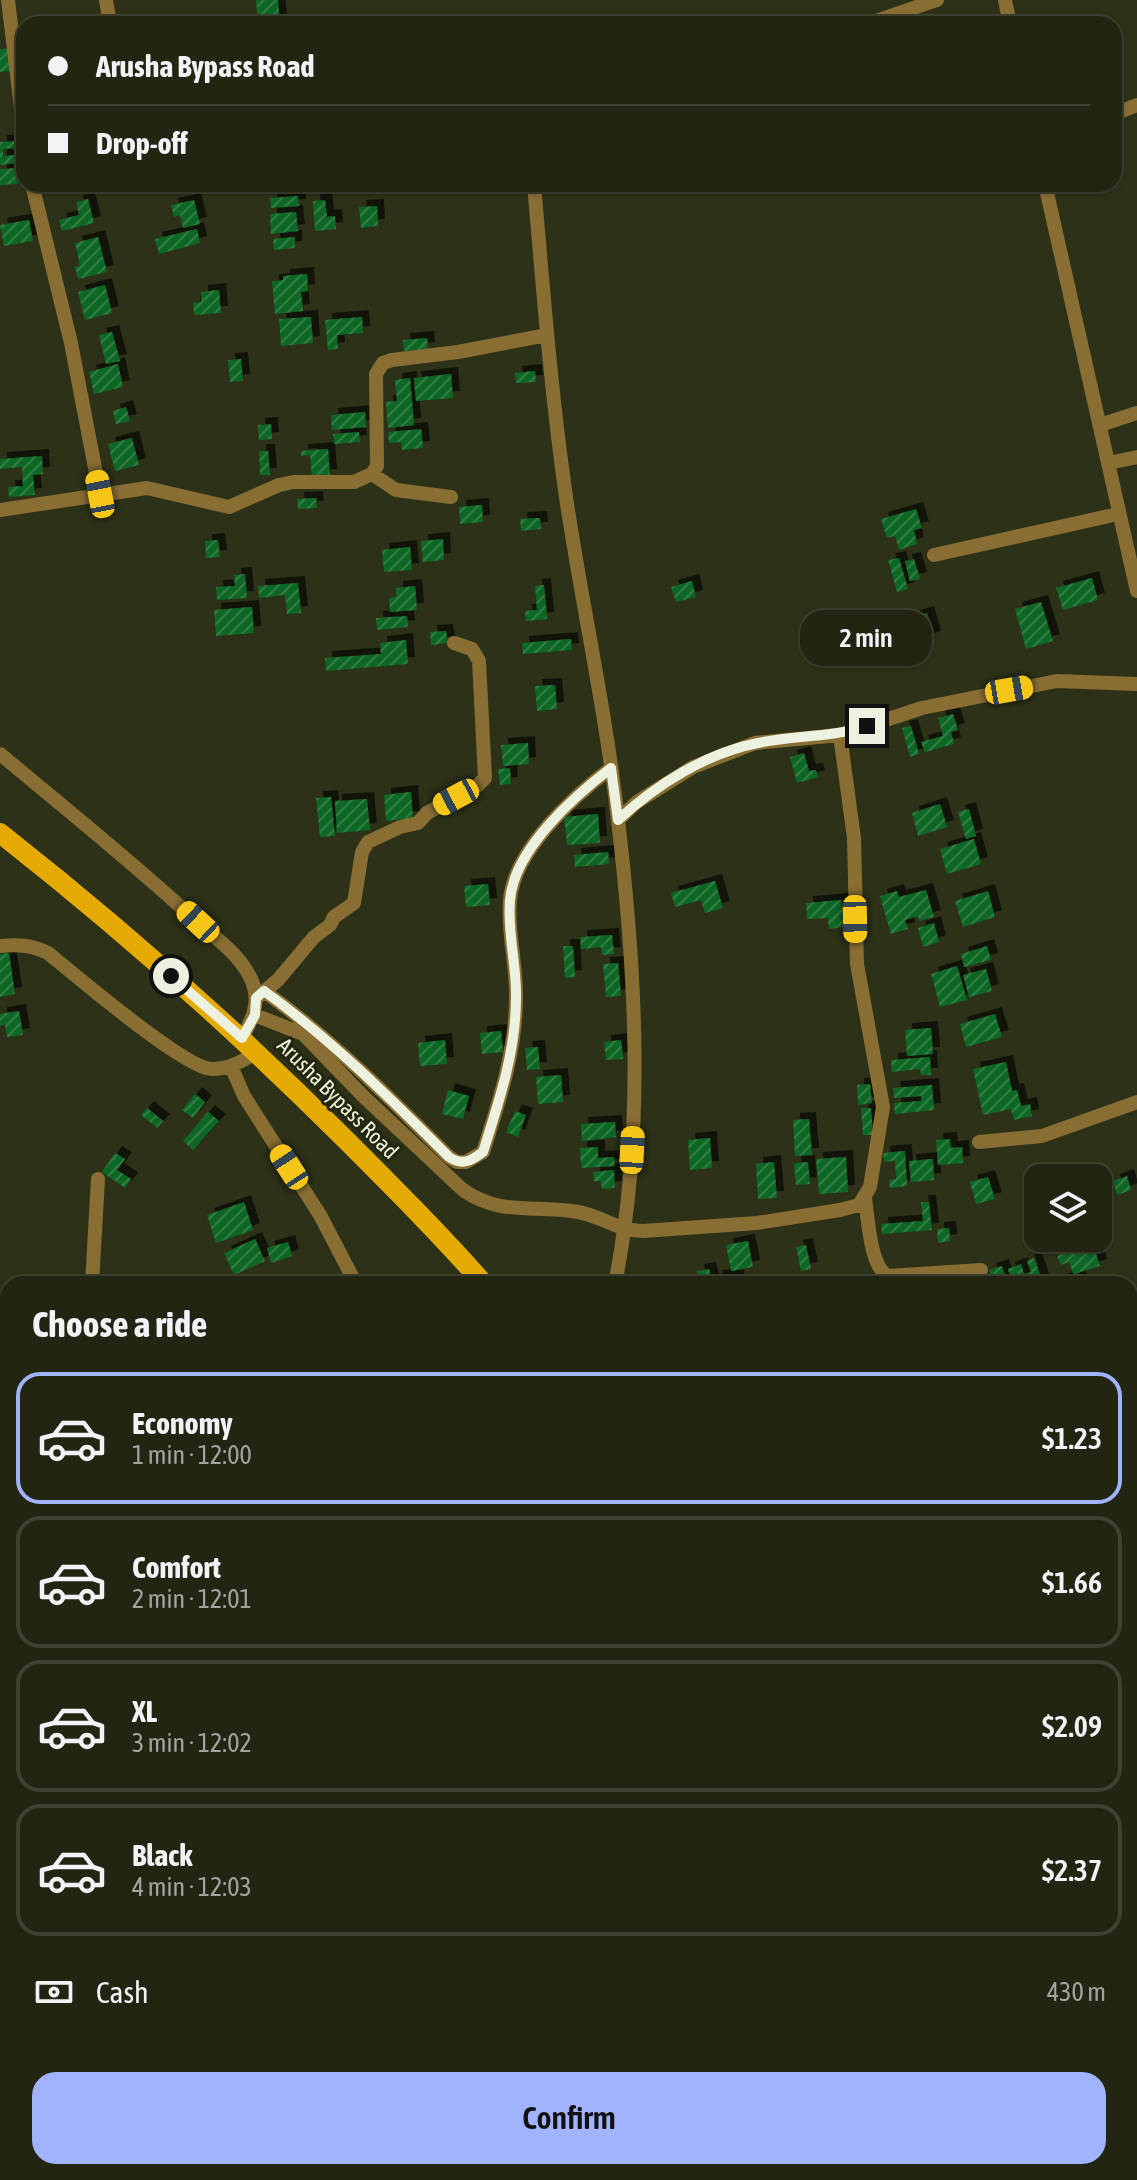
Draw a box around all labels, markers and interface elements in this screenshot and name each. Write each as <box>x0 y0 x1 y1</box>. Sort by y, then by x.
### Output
text: Arusha Bypass Road <box>96 49 315 83</box>
text: Drop-off <box>96 126 188 160</box>
car <box>84 468 116 520</box>
callout: 2 min <box>801 610 933 666</box>
text: 2 min <box>839 623 893 653</box>
car <box>983 674 1035 706</box>
route end <box>849 708 885 744</box>
car <box>429 775 483 819</box>
car <box>843 895 867 943</box>
car <box>172 897 224 947</box>
route start <box>153 958 189 994</box>
street label: Arusha Bypass Road <box>272 1032 404 1164</box>
car <box>619 1125 645 1175</box>
car <box>266 1140 312 1194</box>
map controls <box>1024 1164 1112 1252</box>
button: layers <box>1024 1164 1112 1252</box>
text: Choose a ride <box>32 1303 207 1345</box>
icon: car <box>36 1402 108 1474</box>
text: Economy <box>132 1406 233 1440</box>
text: $1.23 <box>1042 1421 1102 1455</box>
text: 1 min · 12:00 <box>132 1440 252 1470</box>
icon: car <box>36 1546 108 1618</box>
text: Comfort <box>132 1550 221 1584</box>
text: $1.66 <box>1042 1565 1102 1599</box>
text: 2 min · 12:01 <box>132 1584 252 1614</box>
icon: car <box>36 1690 108 1762</box>
text: XL <box>132 1694 157 1728</box>
text: $2.09 <box>1042 1709 1102 1743</box>
text: 3 min · 12:02 <box>132 1728 252 1758</box>
icon: car <box>36 1834 108 1906</box>
text: Black <box>132 1838 192 1872</box>
text: $2.37 <box>1042 1853 1102 1887</box>
text: 4 min · 12:03 <box>132 1872 252 1902</box>
icon: cash <box>32 1970 76 2014</box>
text: Cash <box>96 1975 149 2009</box>
text: 430 m <box>1047 1977 1106 2007</box>
button: Confirm <box>32 2072 1106 2164</box>

